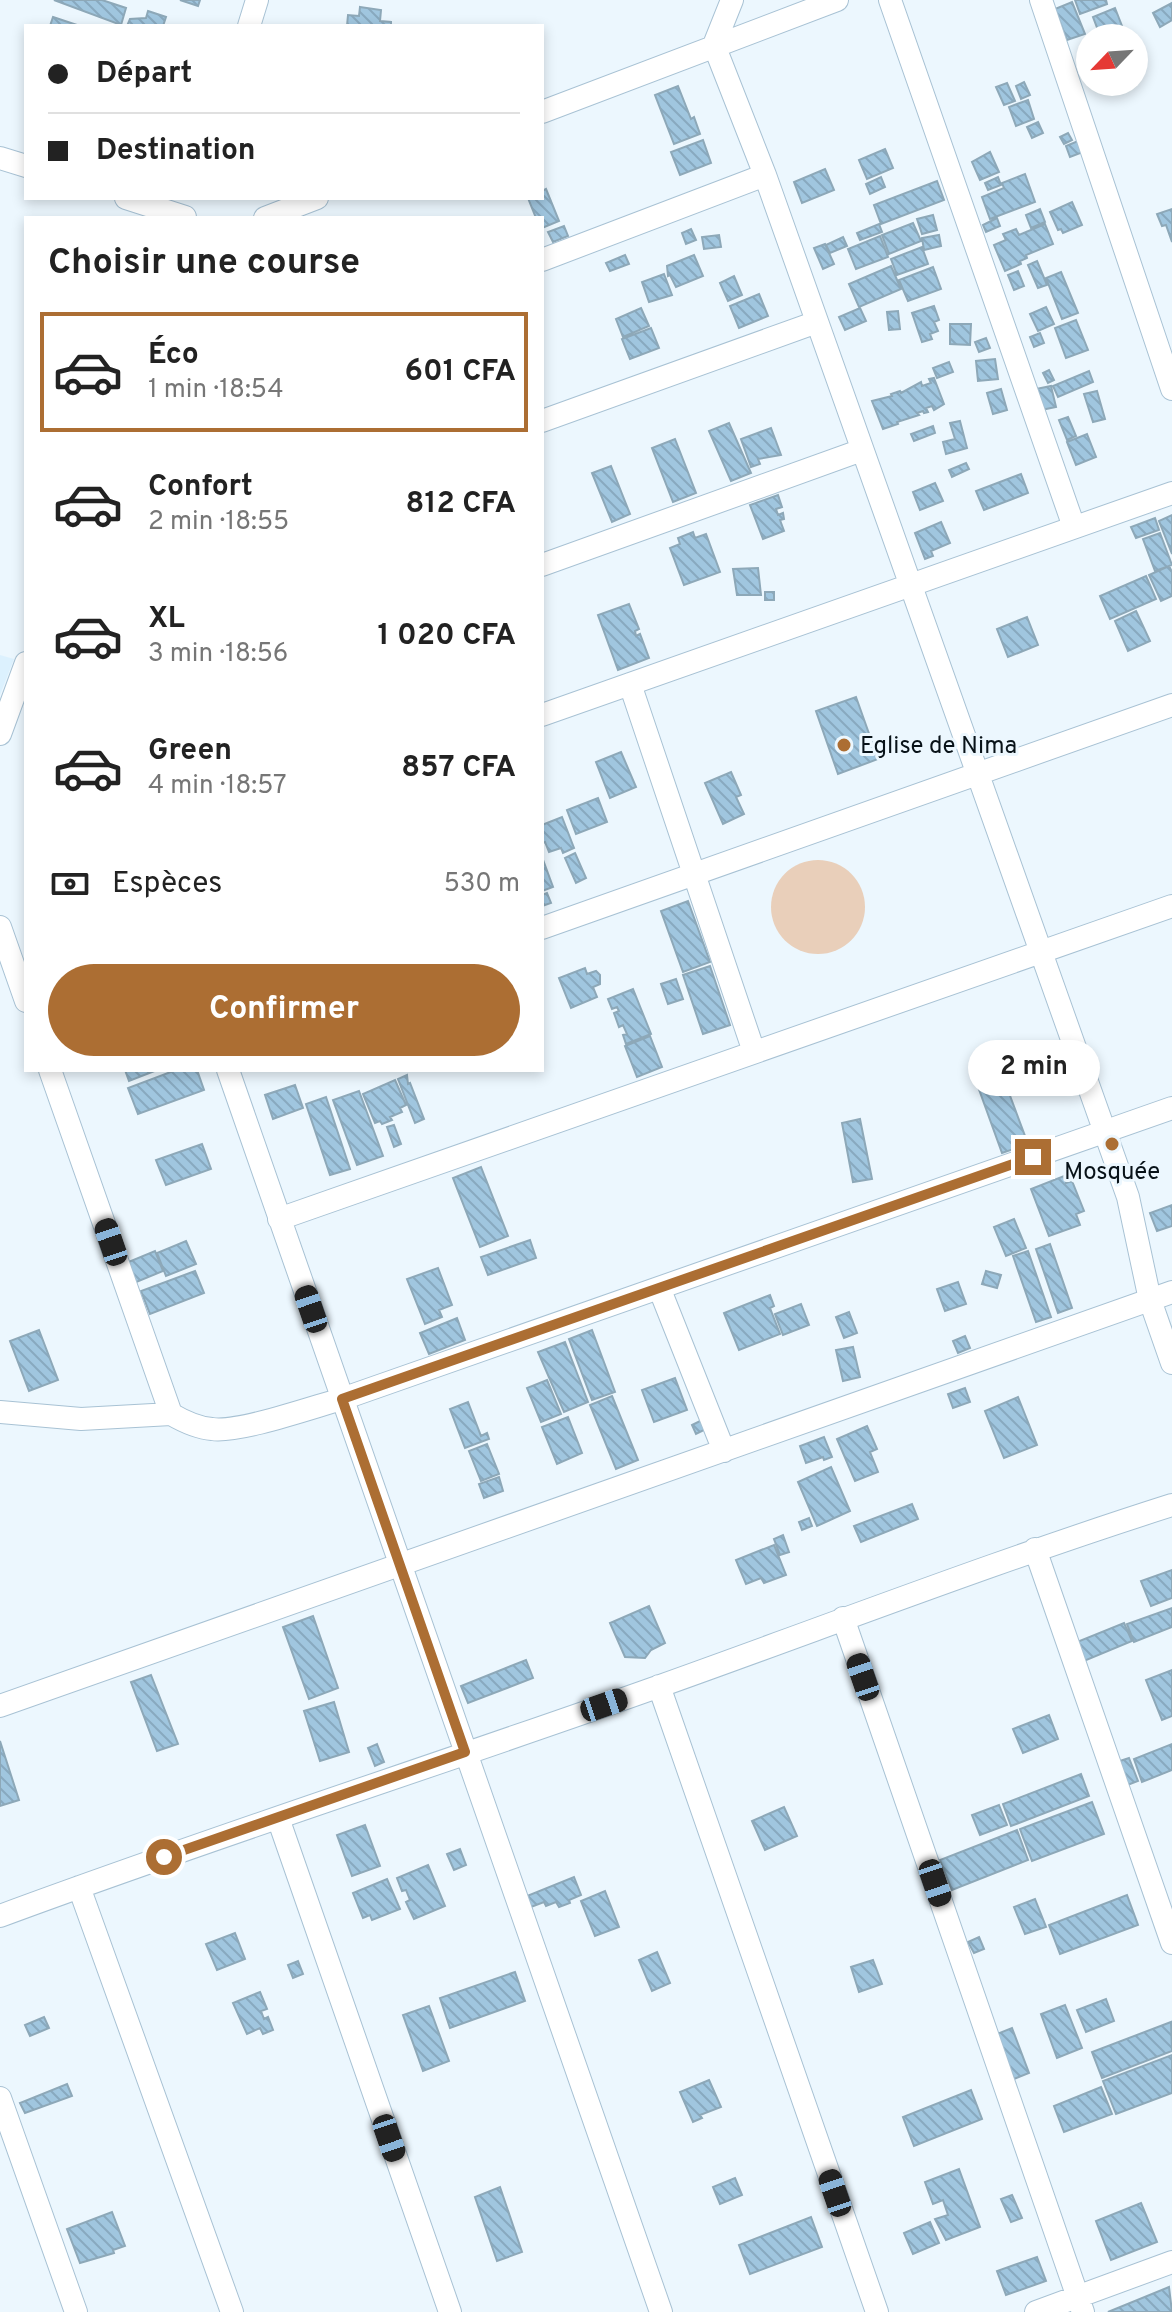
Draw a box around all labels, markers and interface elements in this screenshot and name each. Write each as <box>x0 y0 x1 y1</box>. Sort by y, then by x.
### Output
north arrow <box>1076 24 1148 96</box>
map controls <box>1076 24 1148 96</box>
text: Départ <box>96 56 192 93</box>
text: Destination <box>96 133 255 170</box>
text: Choisir une course <box>48 241 360 287</box>
icon: car <box>52 336 124 408</box>
text: Éco <box>148 337 199 374</box>
text: 601 CFA <box>405 354 516 391</box>
text: 1 min · 18:54 <box>148 374 284 407</box>
icon: car <box>52 468 124 540</box>
text: Confort <box>148 469 253 506</box>
text: 812 CFA <box>406 486 516 523</box>
text: 2 min · 18:55 <box>148 506 289 539</box>
icon: car <box>52 600 124 672</box>
text: XL <box>148 601 185 638</box>
text: 1 020 CFA <box>377 618 516 655</box>
text: 3 min · 18:56 <box>148 638 288 671</box>
icon: car <box>52 732 124 804</box>
place label: Eglise de Nima <box>860 732 1017 762</box>
text: Green <box>148 733 232 770</box>
marker: Eglise de Nima <box>835 736 853 754</box>
text: 857 CFA <box>401 750 516 787</box>
text: 4 min · 18:57 <box>148 770 287 803</box>
icon: cash <box>48 862 92 906</box>
text: Espèces <box>112 866 222 903</box>
text: 530 m <box>444 868 520 901</box>
button: Confirmer <box>48 964 520 1056</box>
callout: 2 min <box>967 1041 1099 1097</box>
text: 2 min <box>1000 1051 1068 1084</box>
marker: Mosquée <box>1103 1135 1121 1153</box>
route end <box>1015 1139 1051 1175</box>
place label: Mosquée <box>1064 1158 1160 1188</box>
car <box>92 1215 130 1269</box>
car <box>292 1282 330 1336</box>
car <box>844 1650 882 1704</box>
car <box>577 1686 631 1724</box>
route start <box>146 1839 182 1875</box>
car <box>916 1856 954 1910</box>
car <box>370 2111 408 2165</box>
car <box>816 2166 854 2220</box>

